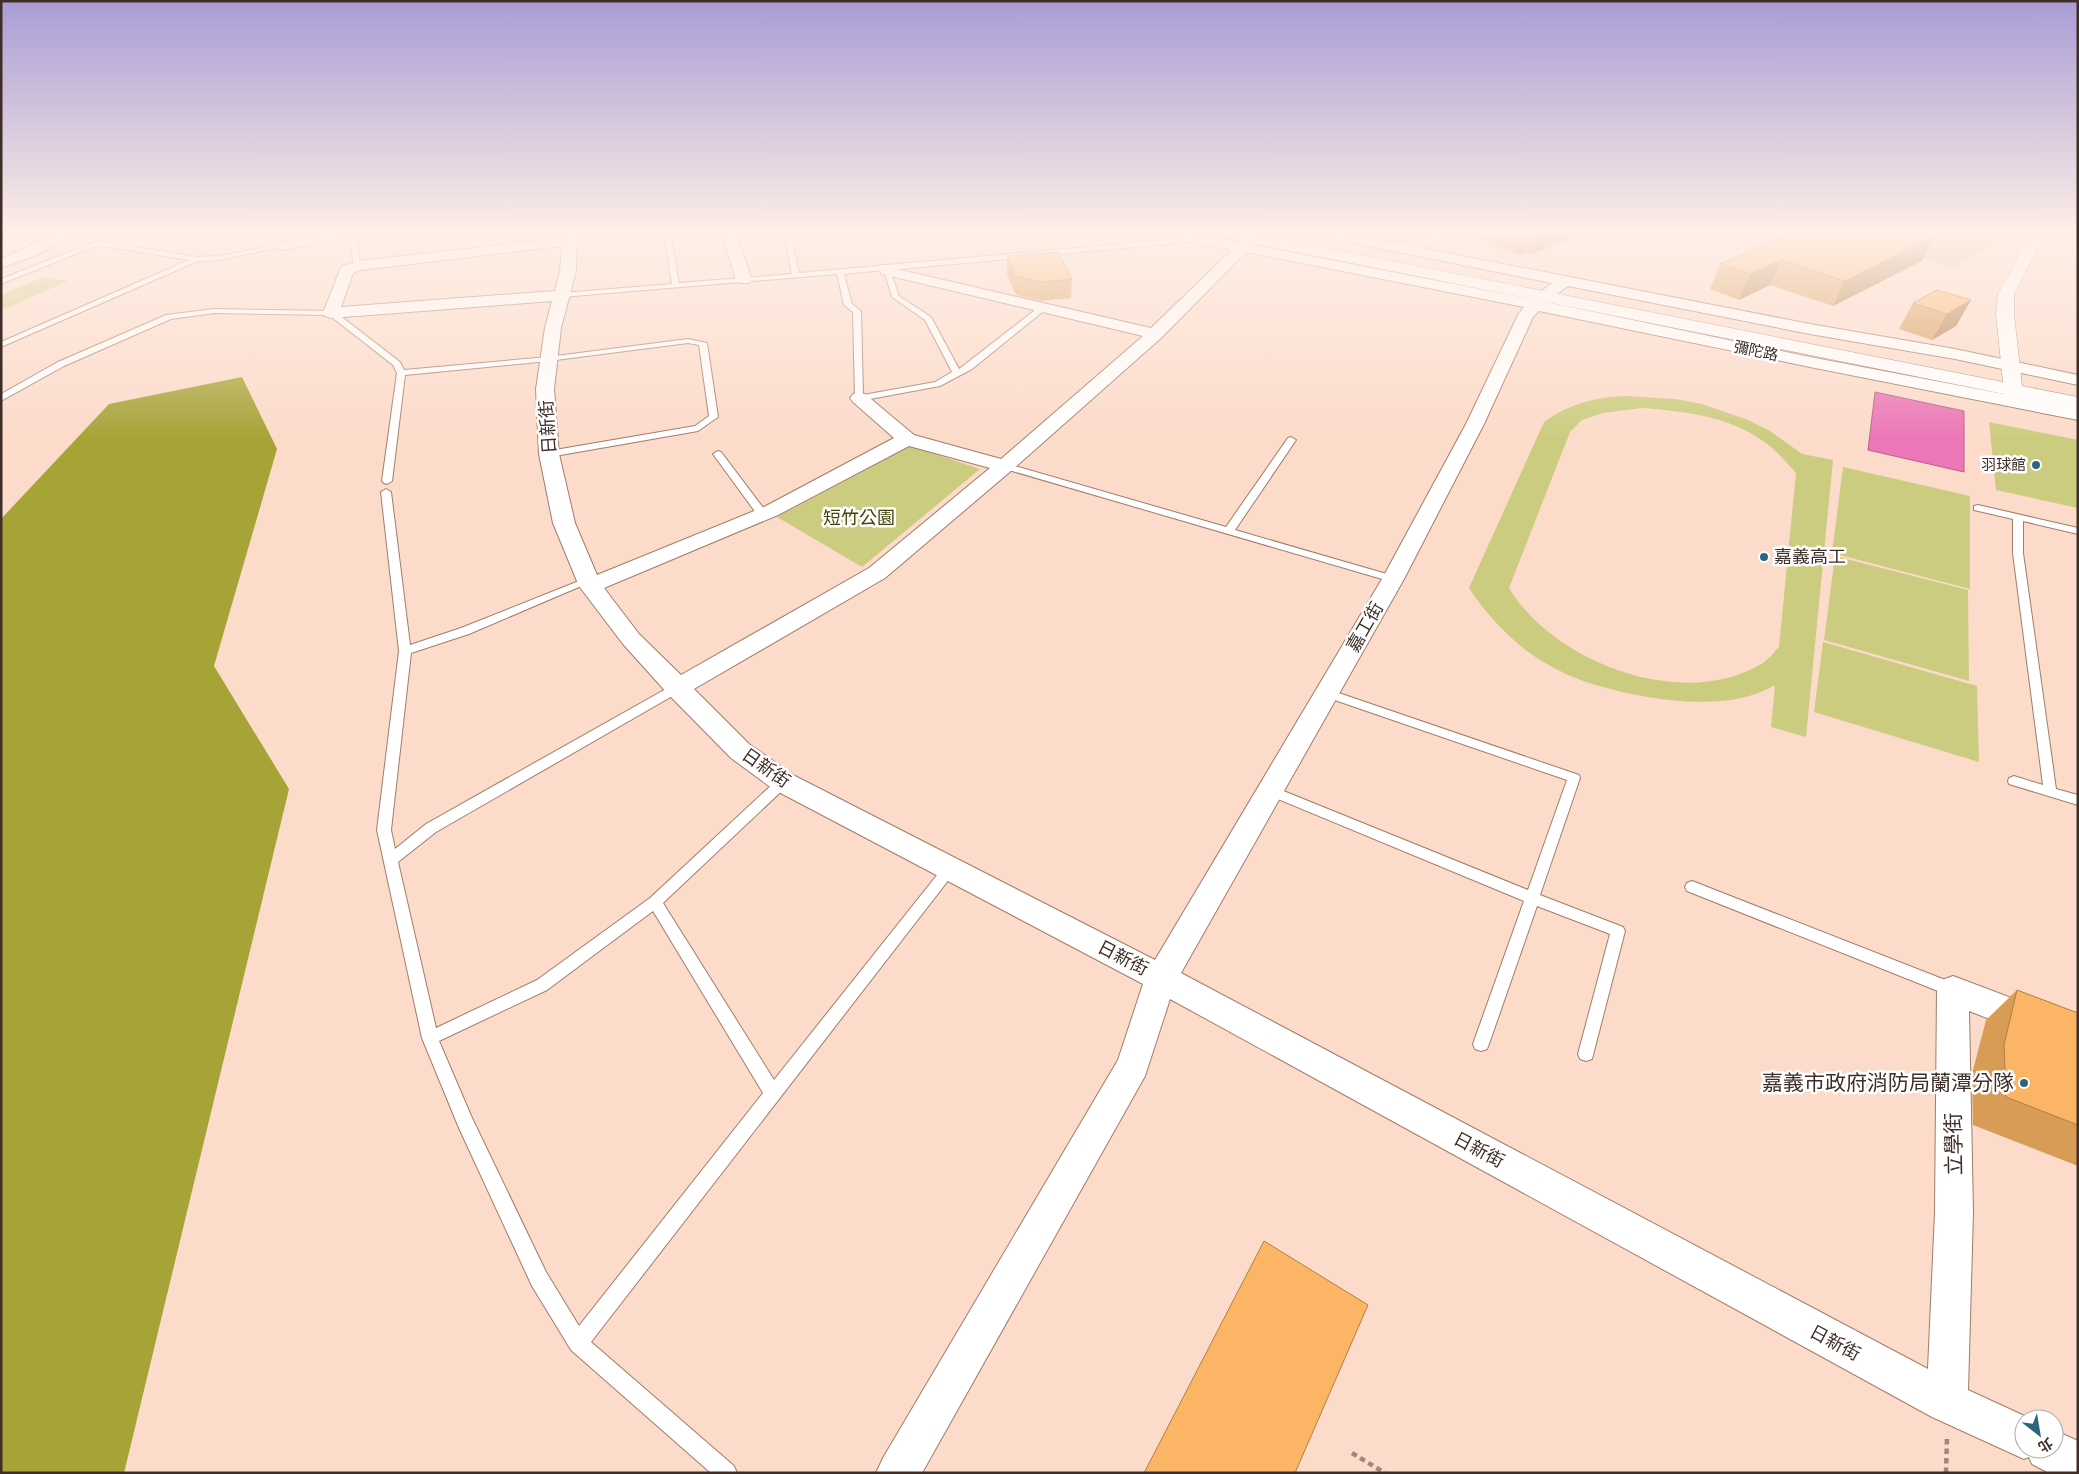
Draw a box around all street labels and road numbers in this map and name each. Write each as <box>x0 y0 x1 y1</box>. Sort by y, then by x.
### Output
street label: 彌陀路 <box>1732 338 1780 364</box>
street label: 日新街 <box>535 399 561 455</box>
street label: 嘉工街 <box>1342 598 1388 656</box>
street label: 日新街 <box>738 744 794 792</box>
street label: 日新街 <box>1094 936 1152 980</box>
street label: 立學街 <box>1941 1112 1967 1176</box>
street label: 日新街 <box>1450 1128 1508 1172</box>
street label: 日新街 <box>1806 1321 1864 1365</box>

